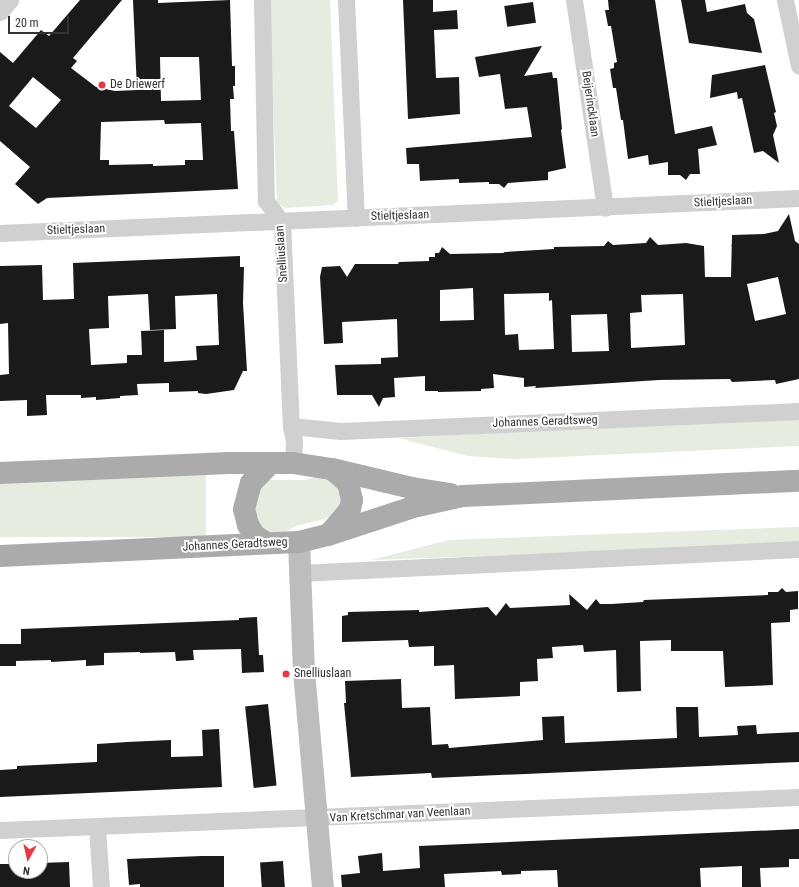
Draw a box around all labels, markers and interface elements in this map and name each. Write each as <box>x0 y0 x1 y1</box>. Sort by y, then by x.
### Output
scale bar <box>10 8 71 34</box>
text: 20 m <box>15 16 39 30</box>
street label: Beijerincklaan <box>578 70 602 138</box>
place label: De Driewerf <box>110 78 165 92</box>
marker: De Driewerf <box>97 80 107 90</box>
street label: Stieltjeslaan <box>694 193 752 211</box>
street label: Stieltjeslaan <box>371 208 429 224</box>
street label: Stieltjeslaan <box>47 222 105 238</box>
street label: Snelliuslaan <box>273 225 291 283</box>
street label: Johannes Geradtsweg <box>492 413 598 431</box>
street label: Johannes Geradtsweg <box>182 535 288 555</box>
place label: Snelliuslaan <box>294 667 351 681</box>
marker: Snelliuslaan <box>281 669 291 679</box>
street label: Van Kretschmar van Veenlaan <box>329 804 471 826</box>
north arrow <box>8 839 48 879</box>
text: N <box>22 863 31 877</box>

